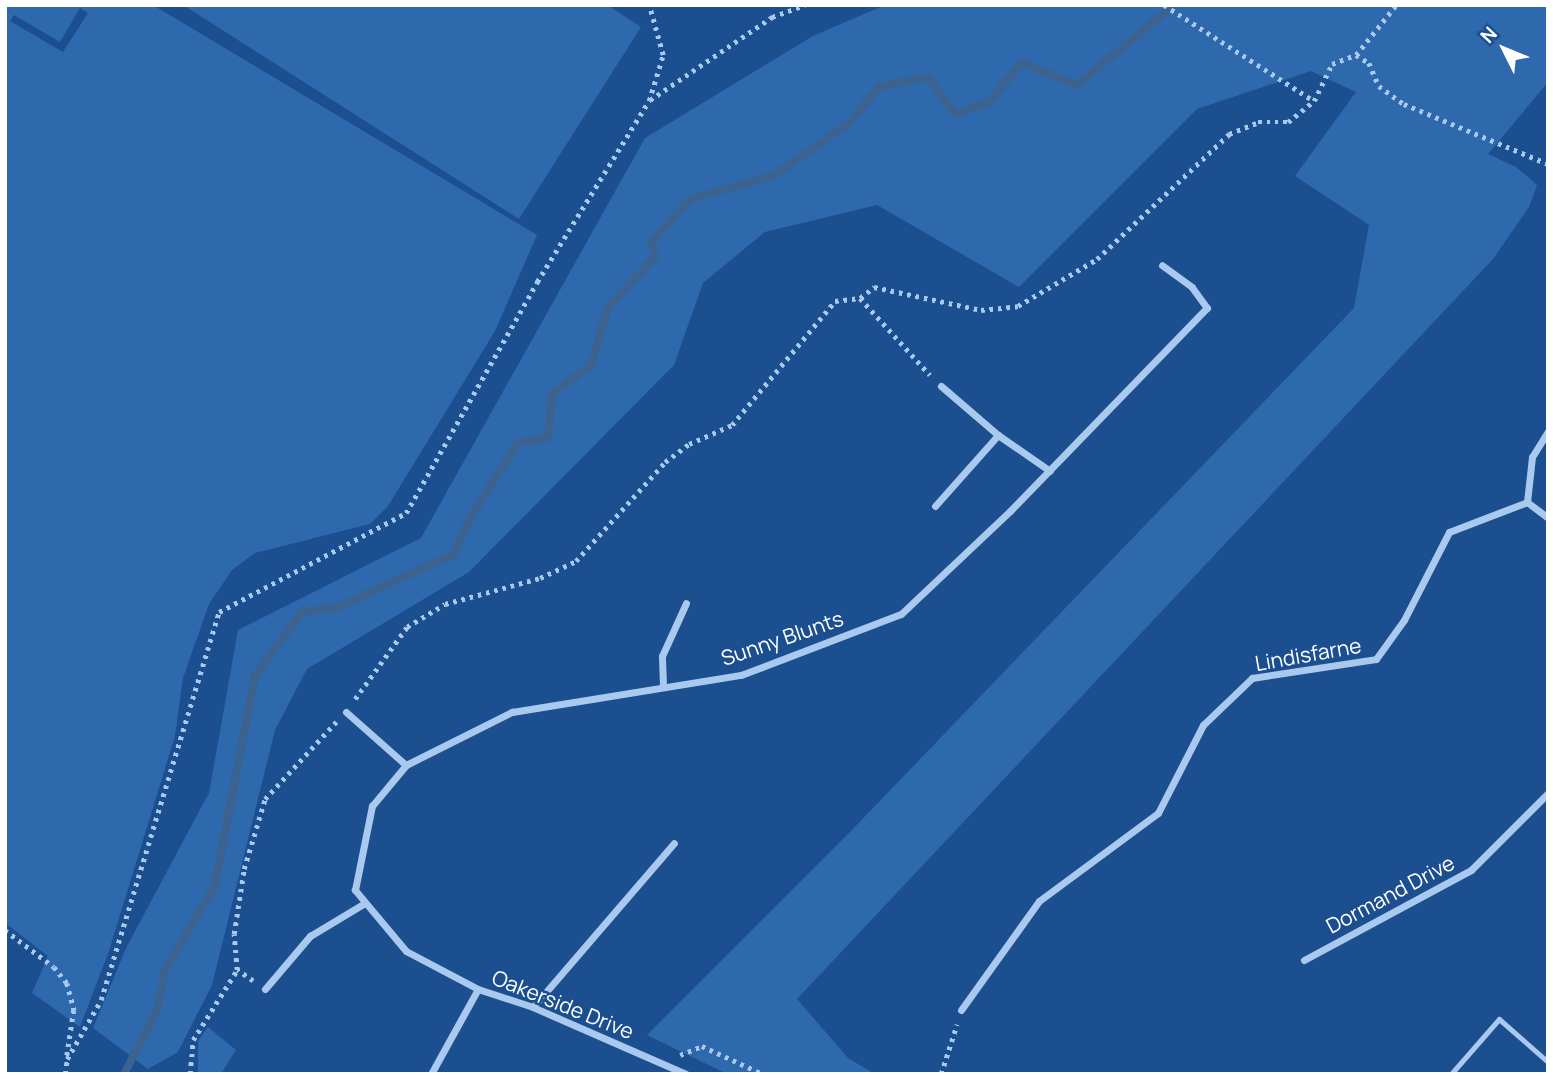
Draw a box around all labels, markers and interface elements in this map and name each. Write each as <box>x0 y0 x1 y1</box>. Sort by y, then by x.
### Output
north arrow <box>1469 14 1539 84</box>
text: N <box>1474 21 1503 49</box>
street label: Sunny Blunts <box>718 605 846 671</box>
street label: Lindisfarne <box>1253 632 1363 676</box>
street label: Dormand Drive <box>1322 850 1458 938</box>
street label: Oakerside Drive <box>489 964 637 1044</box>

